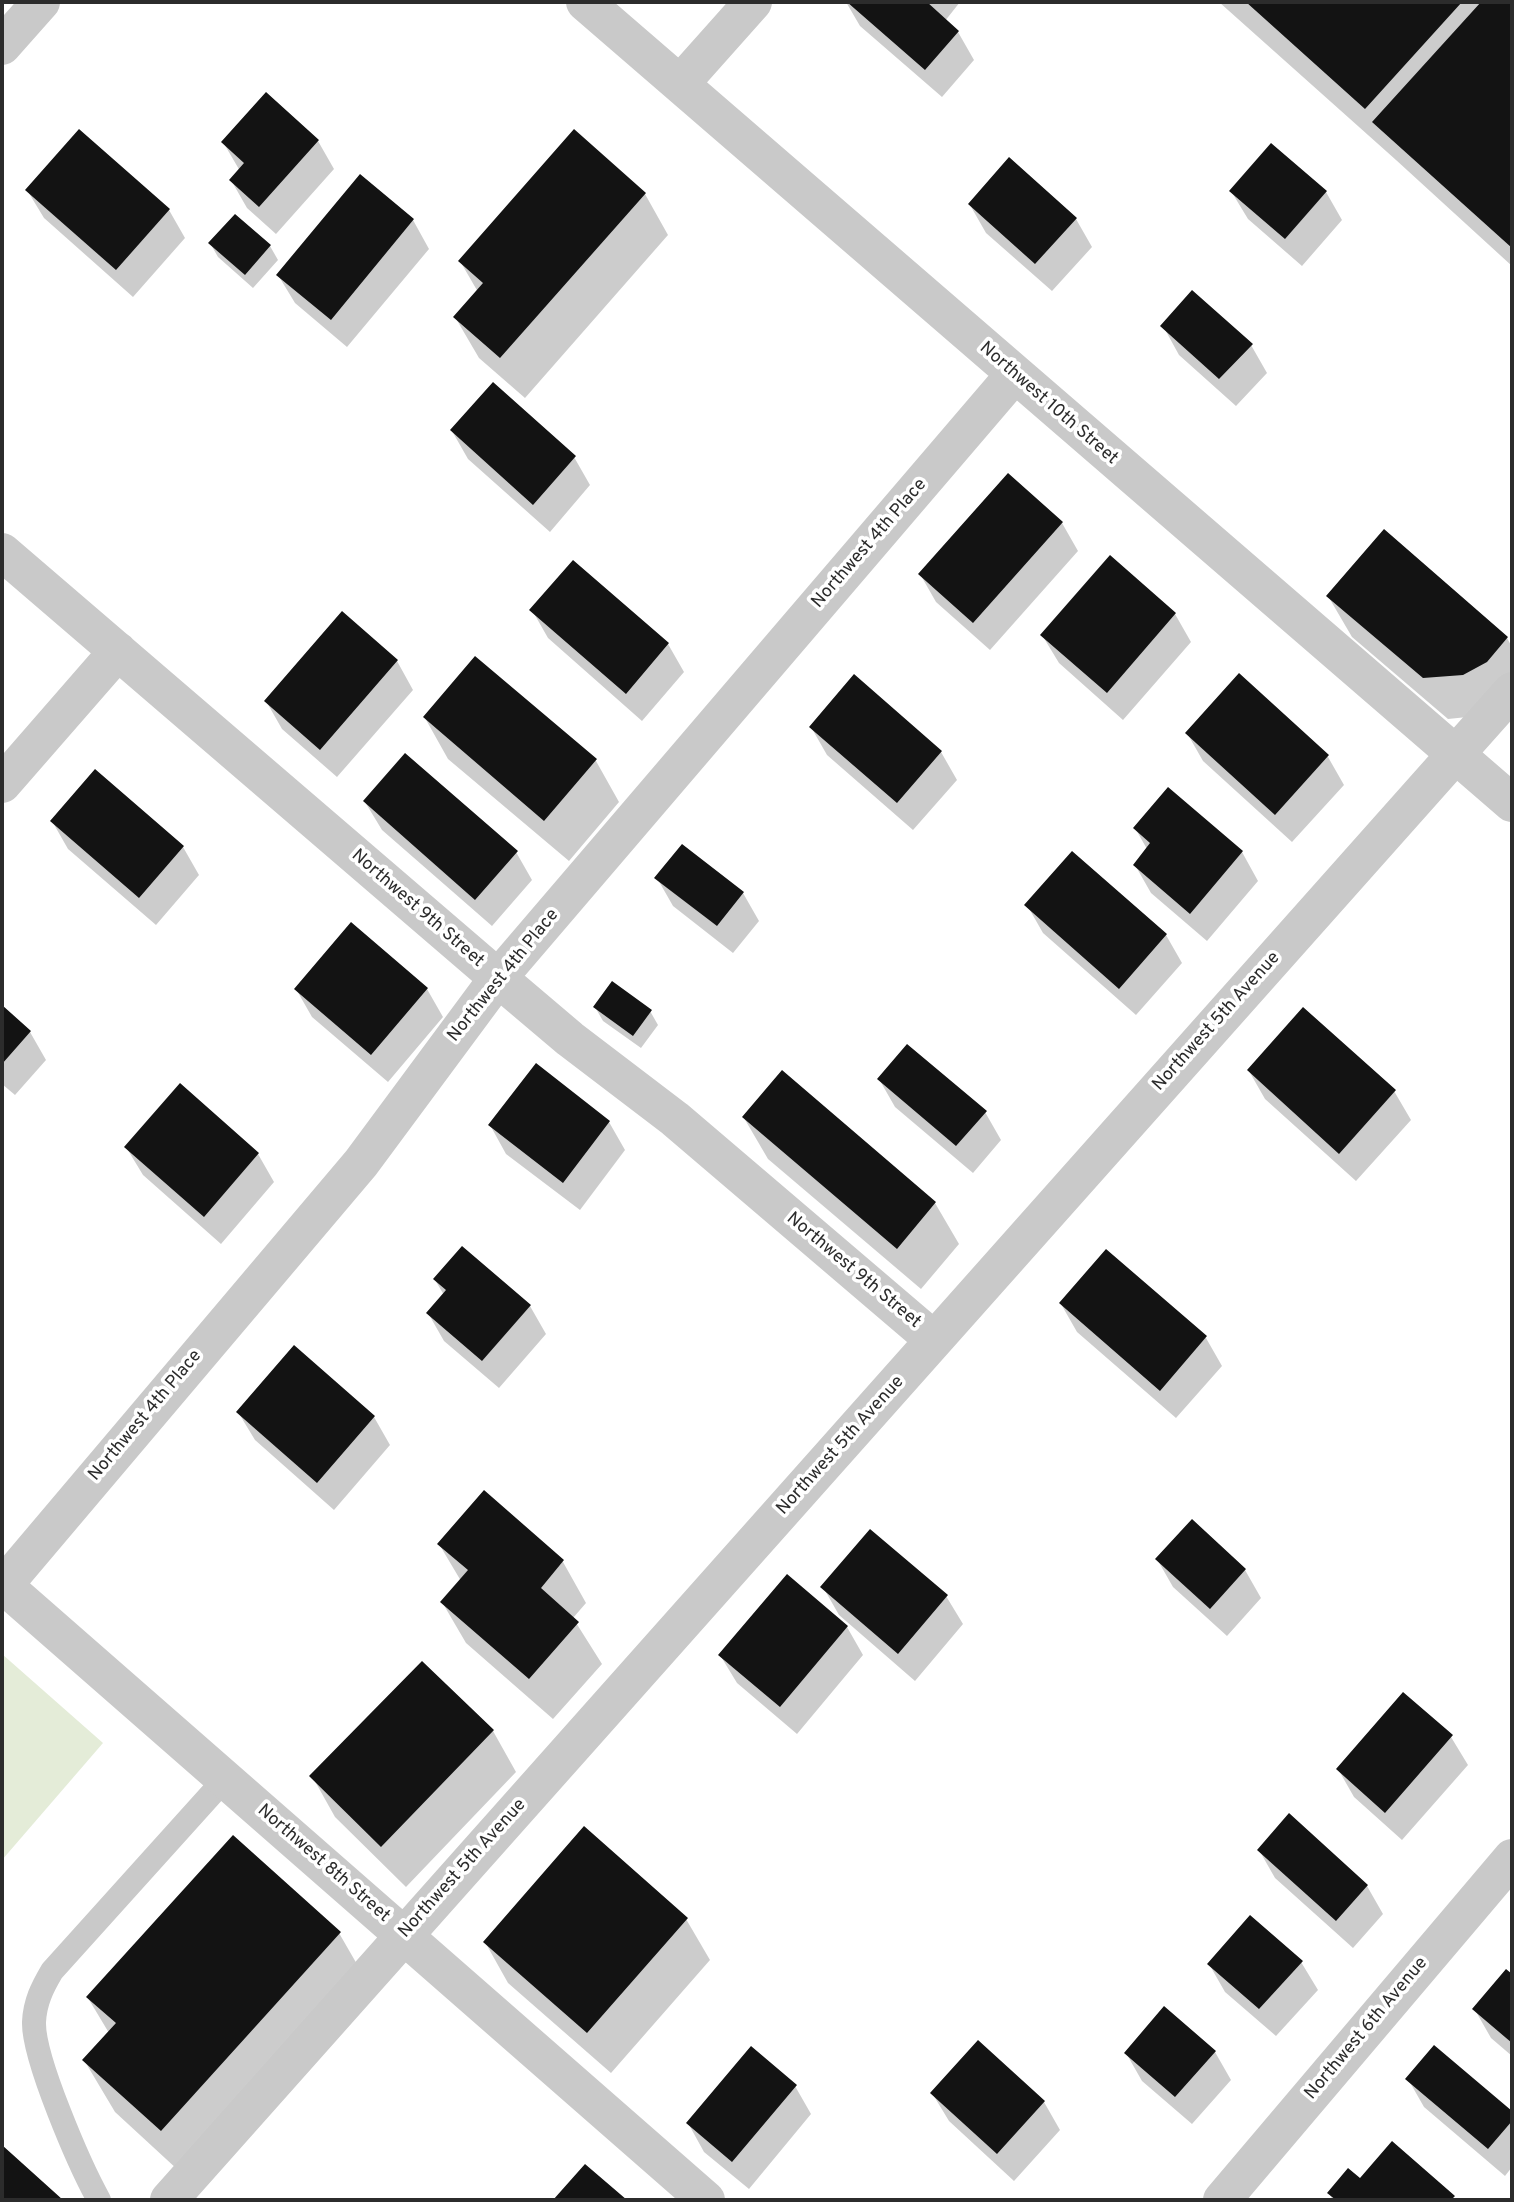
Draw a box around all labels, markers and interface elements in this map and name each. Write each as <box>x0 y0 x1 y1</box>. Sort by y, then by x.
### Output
street label: Northwest 10th Street <box>974 338 1122 470</box>
street label: Northwest 4th Place <box>808 475 932 613</box>
street label: Northwest 9th Street <box>346 845 488 973</box>
street label: Northwest 4th Place <box>444 905 564 1047</box>
street label: Northwest 5th Avenue <box>1149 948 1285 1096</box>
street label: Northwest 9th Street <box>781 1208 925 1334</box>
street label: Northwest 4th Place <box>85 1346 207 1486</box>
street label: Northwest 5th Avenue <box>773 1372 909 1520</box>
street label: Northwest 5th Avenue <box>395 1795 531 1943</box>
street label: Northwest 8th Street <box>252 1800 394 1928</box>
street label: Northwest 6th Avenue <box>1301 1953 1433 2105</box>

